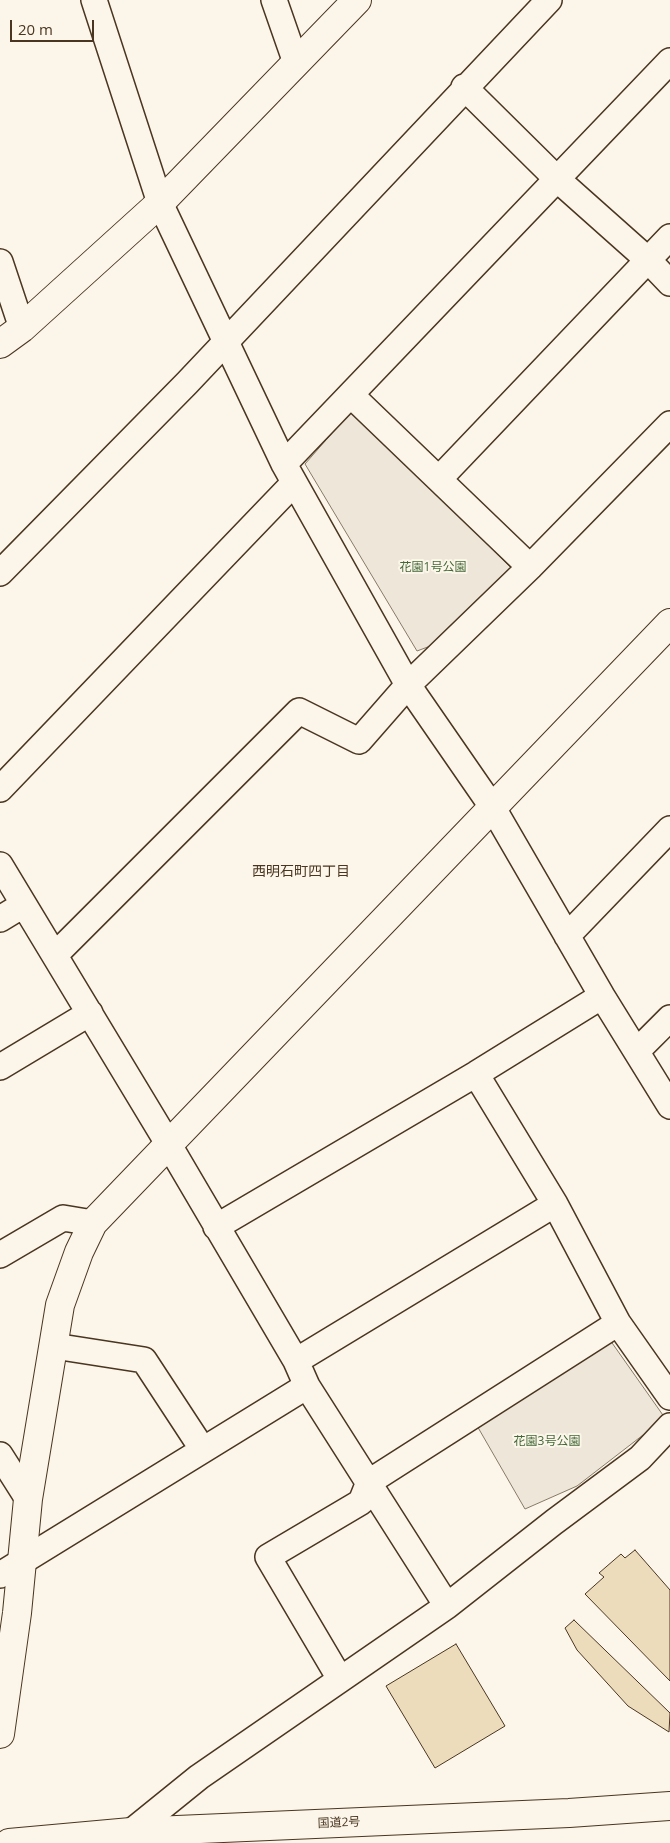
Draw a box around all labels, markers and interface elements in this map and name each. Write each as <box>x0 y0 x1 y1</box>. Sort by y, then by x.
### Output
scale bar <box>12 10 96 42</box>
text: 20 m <box>18 19 53 39</box>
park label: 花園1号公園 <box>400 561 466 575</box>
district label: 西明石町四丁目 <box>252 864 350 880</box>
park label: 花園3号公園 <box>514 1435 580 1449</box>
street label: 国道2号 <box>317 1815 361 1831</box>

